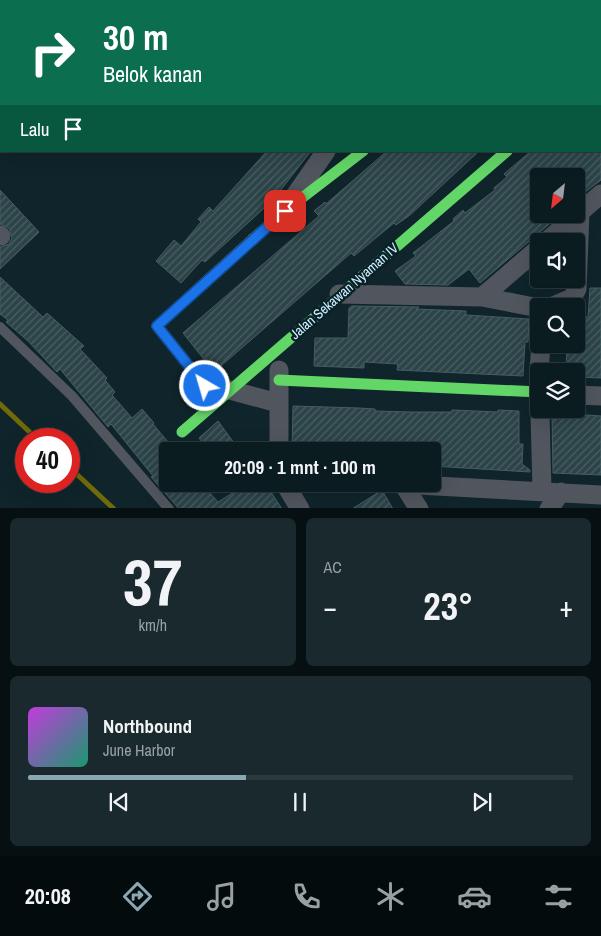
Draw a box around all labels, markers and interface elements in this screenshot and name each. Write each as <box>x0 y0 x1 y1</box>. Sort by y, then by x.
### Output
text: 30 m <box>103 14 168 61</box>
icon: right <box>20 20 85 85</box>
text: Belok kanan <box>103 59 202 89</box>
icon: arrive <box>59 115 87 143</box>
text: Lalu <box>20 116 49 142</box>
north arrow <box>530 168 585 222</box>
map controls <box>530 168 585 418</box>
pin <box>264 190 306 232</box>
icon: arrive <box>271 197 299 225</box>
button: sound <box>530 233 585 288</box>
street label: Jalan Sekawan Nyaman IV <box>286 239 402 343</box>
button: search <box>530 298 585 353</box>
position arrow <box>178 359 230 411</box>
button: layers <box>530 363 585 418</box>
speed limit sign: 40 <box>15 428 80 493</box>
text: 20:09 · 1 mnt · 100 m <box>224 454 376 480</box>
text: 37 <box>123 538 182 625</box>
text: AC <box>324 556 342 578</box>
text: 23° <box>423 581 473 632</box>
text: − <box>324 588 337 626</box>
text: + <box>560 588 573 626</box>
text: km/h <box>139 614 167 636</box>
text: Northbound <box>103 713 192 739</box>
text: June Harbor <box>103 739 175 761</box>
icon: previous <box>105 788 133 816</box>
icon: pause <box>286 788 314 816</box>
icon: next <box>468 788 496 816</box>
icon: directions <box>120 879 155 914</box>
icon: music <box>204 879 239 914</box>
icon: phone <box>289 879 324 914</box>
icon: climate <box>373 879 408 914</box>
icon: car <box>457 879 492 914</box>
icon: filters <box>541 879 576 914</box>
text: 20:08 <box>25 881 71 911</box>

